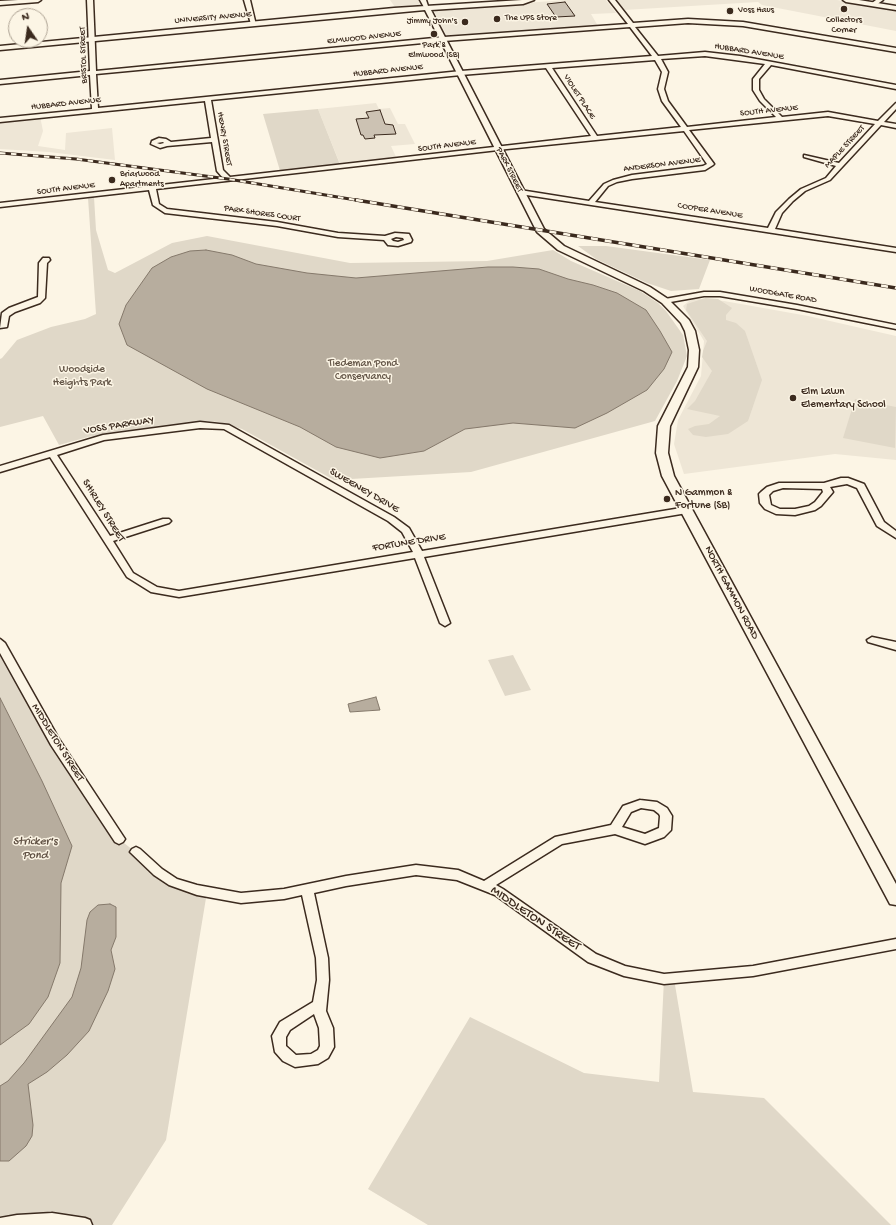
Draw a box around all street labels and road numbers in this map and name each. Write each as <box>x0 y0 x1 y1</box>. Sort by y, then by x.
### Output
street label: UNIVERSITY AVENUE <box>174 9 252 27</box>
street label: BRISTOL STREET <box>78 26 90 84</box>
street label: ELMWOOD AVENUE <box>327 29 401 47</box>
street label: HUBBARD AVENUE <box>714 41 784 63</box>
street label: HUBBARD AVENUE <box>353 62 423 80</box>
street label: VIOLET PLACE <box>561 73 597 121</box>
street label: HUBBARD AVENUE <box>31 95 101 113</box>
street label: SOUTH AVENUE <box>740 103 798 119</box>
street label: HENRY STREET <box>214 111 234 167</box>
street label: MAPLE STREET <box>822 123 868 171</box>
street label: SOUTH AVENUE <box>417 137 477 155</box>
street label: PARK STREET <box>493 146 525 194</box>
street label: ANDERSON AVENUE <box>623 155 701 175</box>
street label: SOUTH AVENUE <box>36 180 96 198</box>
street label: COOPER AVENUE <box>677 201 743 221</box>
street label: PARK SHORES COURT <box>223 203 301 225</box>
street label: WOODGATE ROAD <box>749 284 817 306</box>
street label: VOSS PARKWAY <box>83 414 155 438</box>
street label: SWEENEY DRIVE <box>327 466 401 516</box>
street label: SHIRLEY STREET <box>78 477 128 545</box>
street label: FORTUNE DRIVE <box>372 531 446 555</box>
street label: NORTH GAMMON ROAD <box>701 544 761 642</box>
street label: MIDDLETON STREET <box>28 702 86 784</box>
street label: MIDDLETON STREET <box>487 883 583 955</box>

